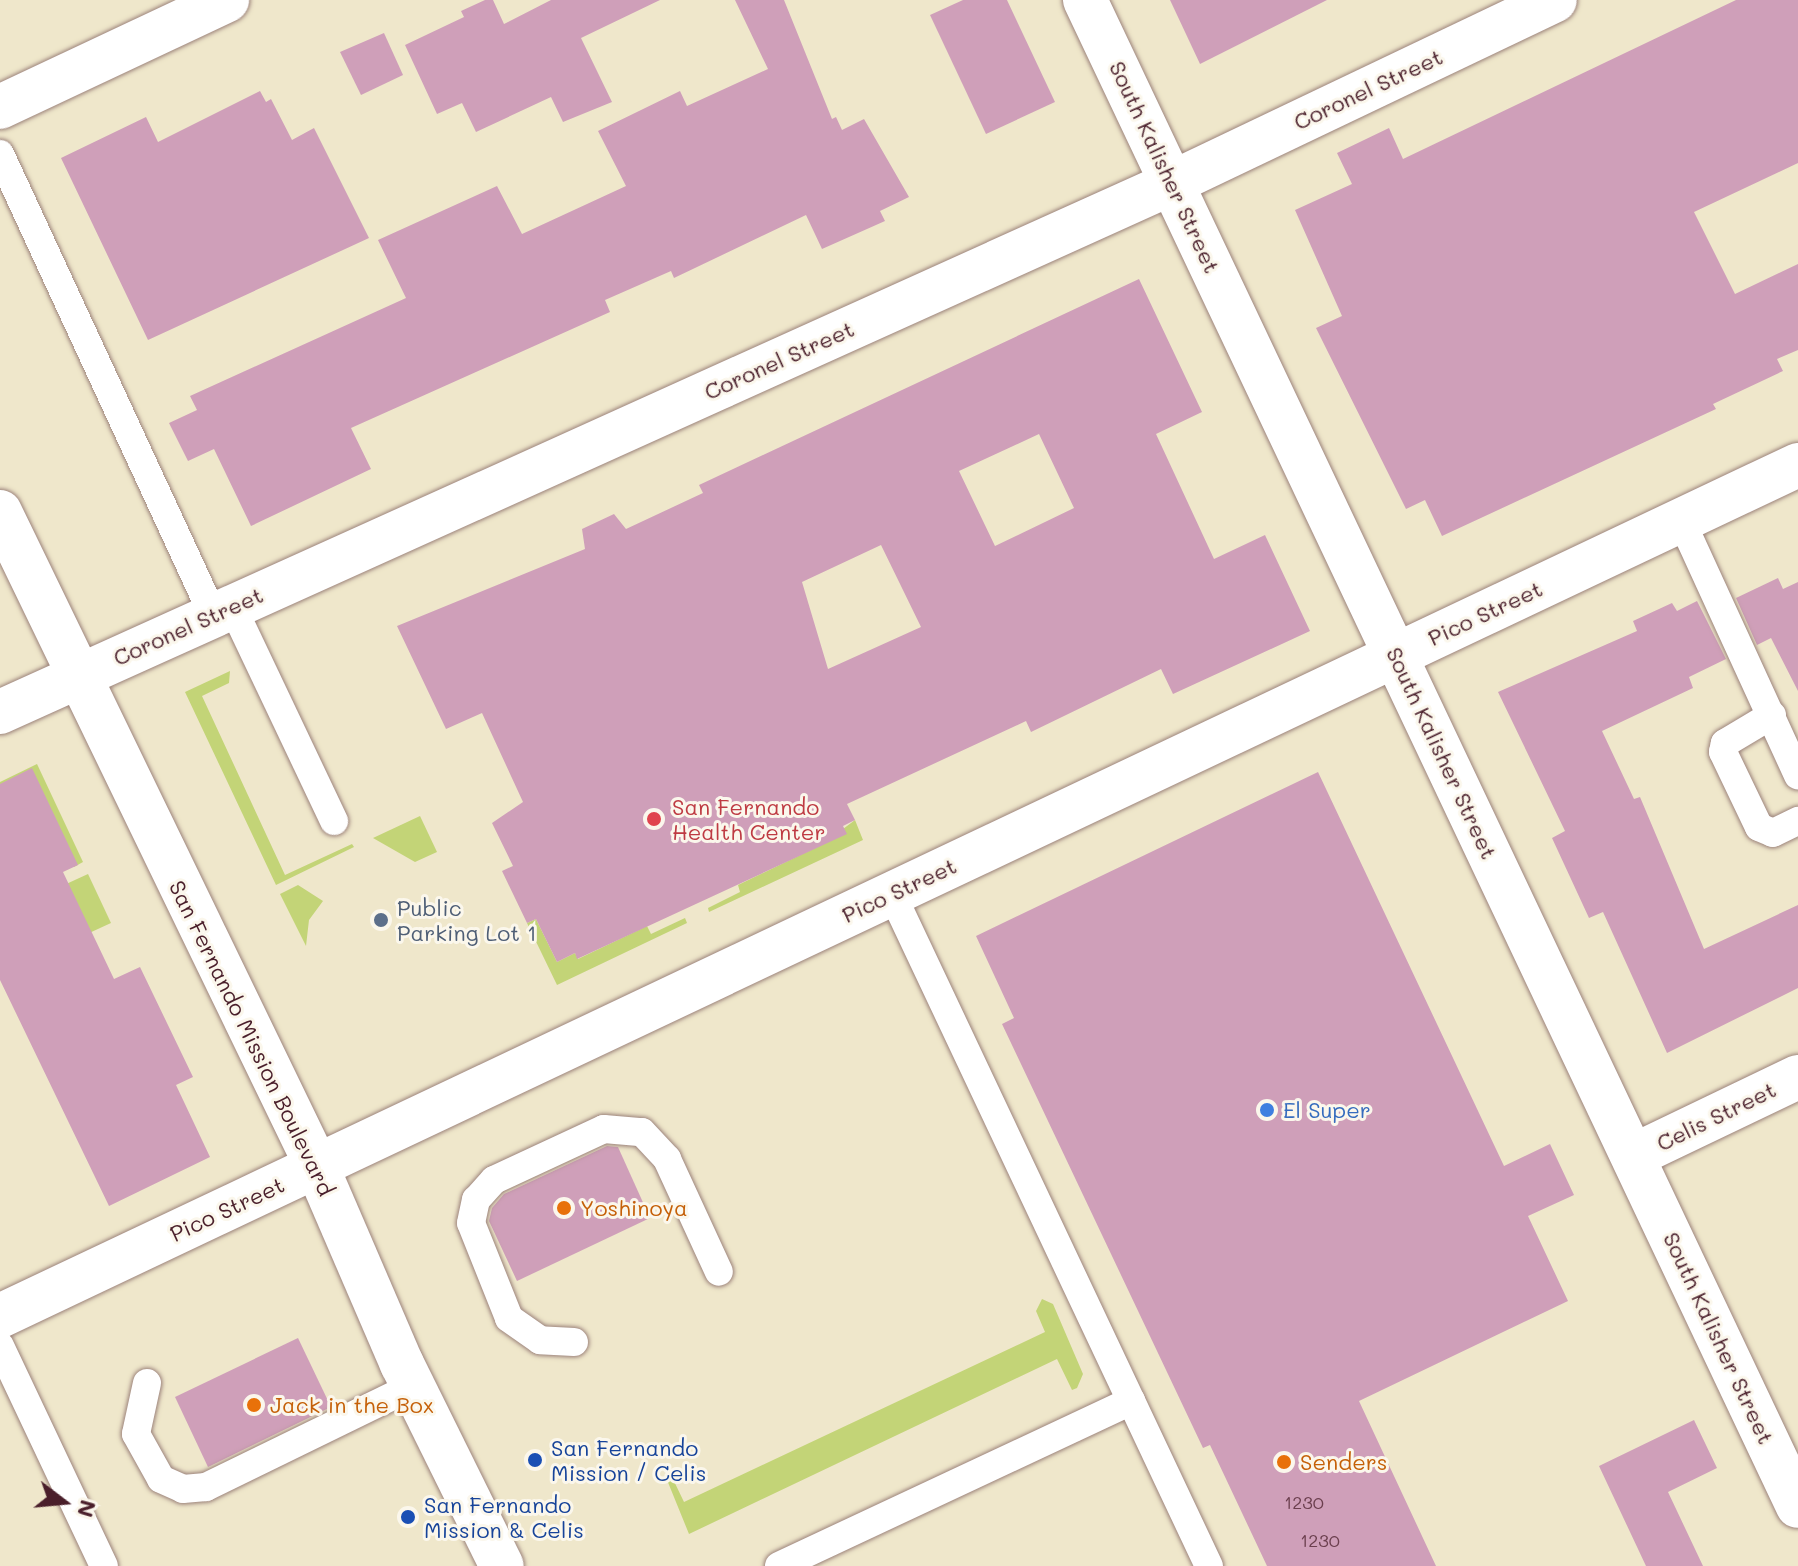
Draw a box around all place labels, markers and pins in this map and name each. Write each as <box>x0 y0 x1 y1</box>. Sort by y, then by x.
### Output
place label: San Fernando Health Center <box>672 793 826 844</box>
marker: San Fernando Health Center <box>643 808 665 830</box>
place label: Public Parking Lot 1 <box>397 894 537 946</box>
marker: Public Parking Lot 1 <box>372 911 390 929</box>
place label: El Super <box>1283 1097 1371 1123</box>
marker: El Super <box>1258 1101 1276 1119</box>
place label: Yoshinoya <box>580 1195 688 1221</box>
marker: Yoshinoya <box>555 1199 573 1217</box>
place label: Jack in the Box <box>270 1392 434 1418</box>
marker: Jack in the Box <box>245 1396 263 1414</box>
place label: San Fernando Mission / Celis <box>551 1434 707 1486</box>
place label: Senders <box>1300 1449 1387 1475</box>
marker: San Fernando Mission / Celis <box>526 1451 544 1469</box>
marker: Senders <box>1275 1453 1293 1471</box>
place label: San Fernando Mission & Celis <box>424 1491 584 1542</box>
marker: San Fernando Mission & Celis <box>399 1508 417 1526</box>

